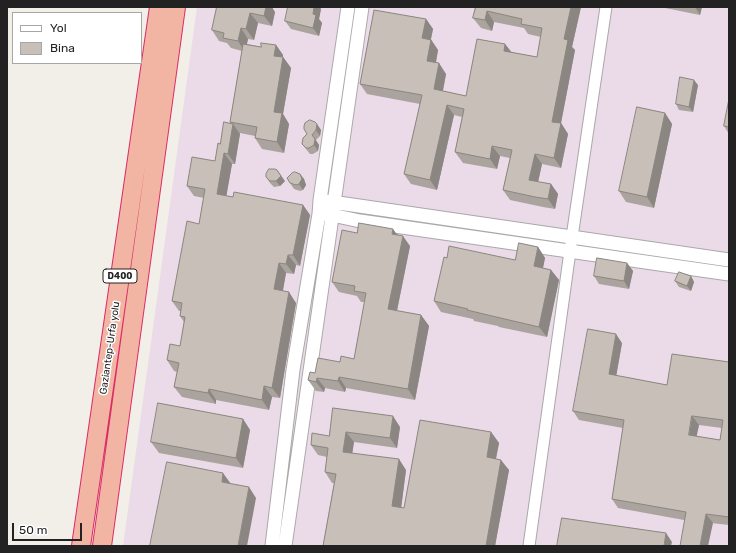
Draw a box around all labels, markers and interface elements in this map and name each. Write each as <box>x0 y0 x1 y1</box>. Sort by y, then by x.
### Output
legend <box>12 12 142 64</box>
text: Yol <box>50 21 67 35</box>
text: Bina <box>50 41 75 55</box>
road number: D400 <box>103 269 137 283</box>
street label: Gaziantep-Urfa yolu <box>98 301 122 395</box>
scale bar <box>14 515 84 541</box>
text: 50 m <box>19 523 47 537</box>

